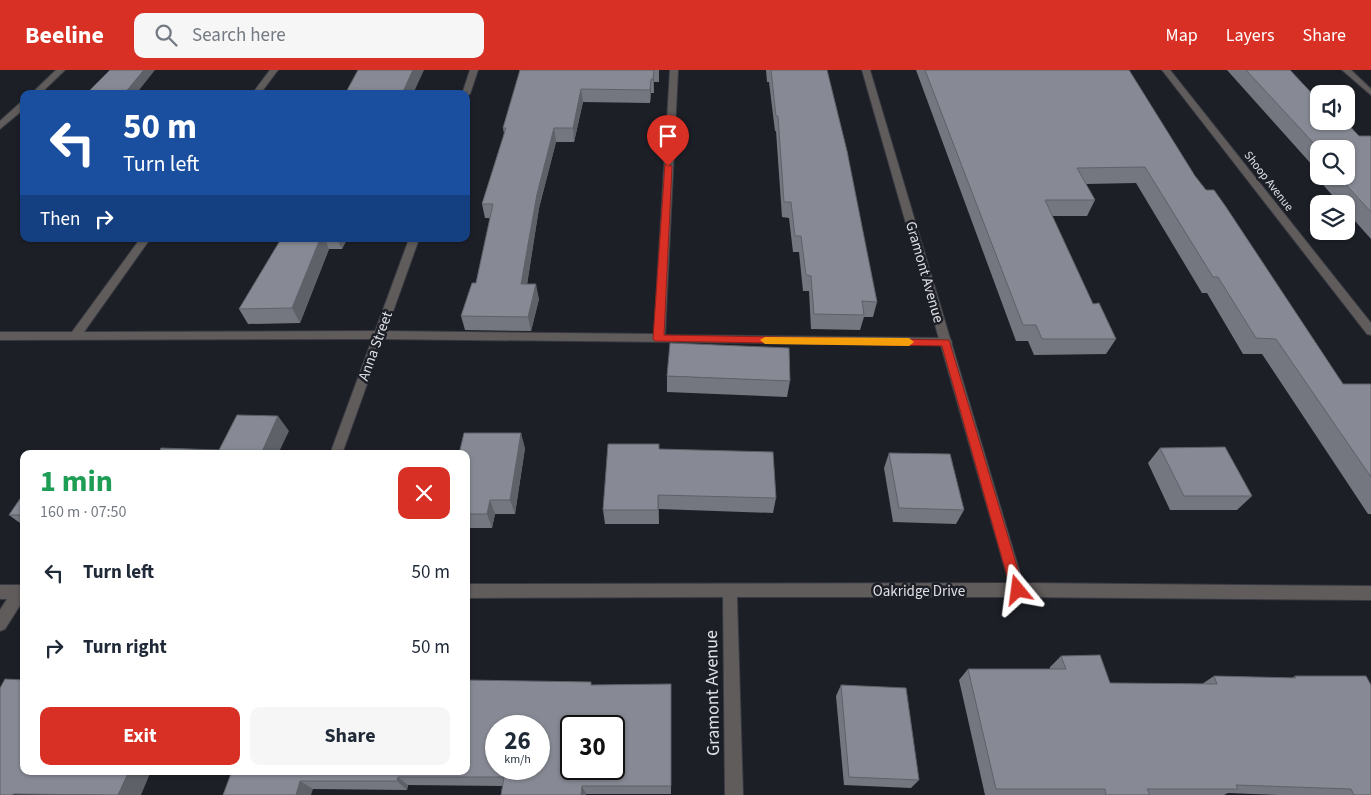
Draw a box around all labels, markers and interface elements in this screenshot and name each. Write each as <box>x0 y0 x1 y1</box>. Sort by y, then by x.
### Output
search box <box>134 13 484 58</box>
text: Beeline <box>25 18 104 53</box>
icon: search <box>152 21 180 49</box>
text: Search here <box>192 22 286 49</box>
text: Map <box>1166 23 1198 48</box>
text: Layers <box>1226 23 1275 48</box>
text: Share <box>1303 23 1346 48</box>
map controls <box>1310 85 1355 240</box>
button: sound <box>1310 85 1355 130</box>
text: 50 m <box>123 102 197 152</box>
icon: left <box>40 110 105 175</box>
pin <box>647 115 689 166</box>
icon: arrive <box>654 122 682 150</box>
button: search <box>1310 140 1355 185</box>
text: Turn left <box>123 148 199 180</box>
street label: Shoop Avenue <box>1240 148 1297 215</box>
button: layers <box>1310 195 1355 240</box>
icon: right <box>90 205 118 233</box>
text: Then <box>40 206 80 233</box>
street label: Gramont Avenue <box>900 219 949 325</box>
street label: Anna Street <box>353 308 398 384</box>
text: 1 min <box>40 460 113 503</box>
button: close <box>398 467 450 519</box>
text: 160 m · 07:50 <box>40 501 127 523</box>
icon: left <box>40 559 68 587</box>
text: Turn left <box>83 559 154 586</box>
text: 50 m <box>412 559 450 586</box>
position arrow <box>991 563 1043 615</box>
street label: Oakridge Drive <box>873 581 965 602</box>
street label: Gramont Avenue <box>699 630 726 756</box>
icon: right <box>40 634 68 662</box>
text: Turn right <box>83 634 167 661</box>
text: 50 m <box>412 634 450 661</box>
button: Exit <box>40 707 240 765</box>
button: Share <box>250 707 450 765</box>
speed limit sign: 30 <box>560 715 625 780</box>
text: 26 <box>504 723 531 759</box>
text: km/h <box>504 751 531 768</box>

